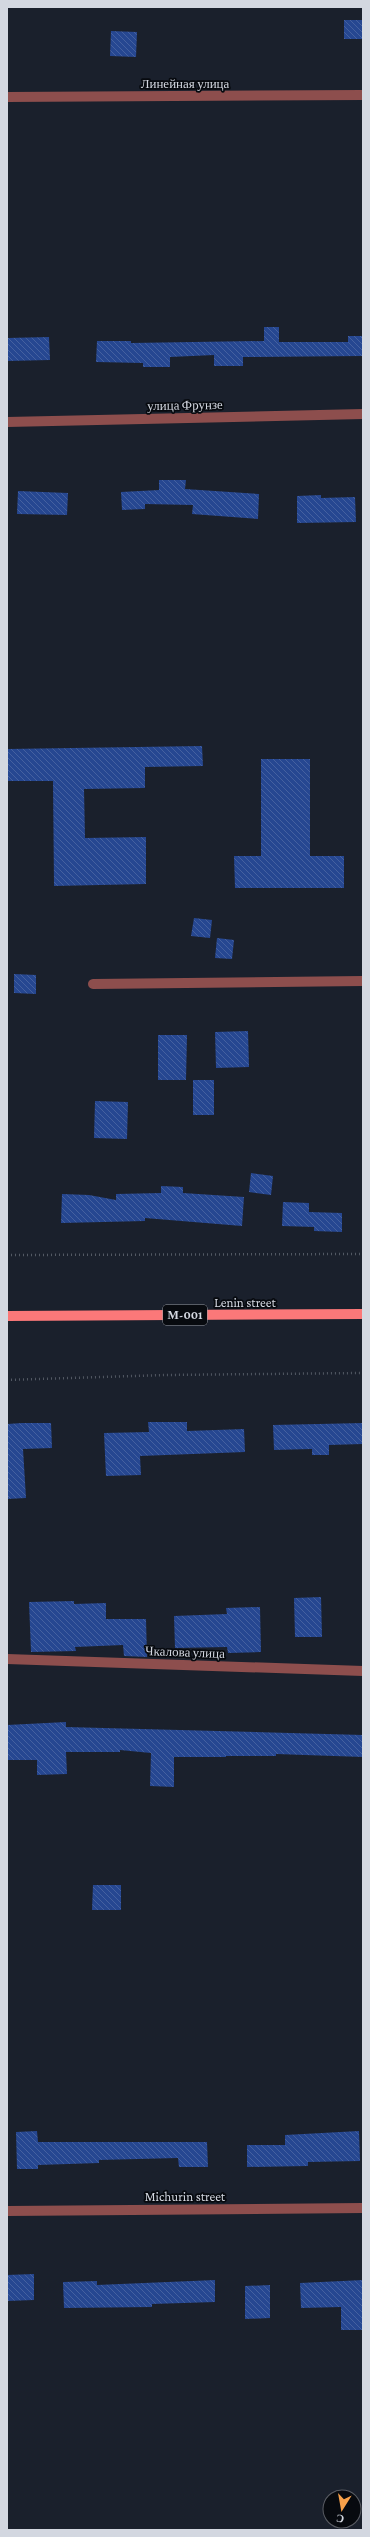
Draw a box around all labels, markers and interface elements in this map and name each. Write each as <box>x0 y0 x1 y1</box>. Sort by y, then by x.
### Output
street label: Линейная улица <box>141 76 230 91</box>
street label: улица Фрунзе <box>147 397 223 413</box>
street label: Lenin street <box>214 1295 276 1310</box>
road number: М-001 <box>163 1305 207 1325</box>
street label: Чкалова улица <box>145 1643 225 1661</box>
street label: Michurin street <box>145 2189 226 2204</box>
north arrow <box>322 2489 362 2529</box>
text: С <box>335 2512 345 2525</box>

